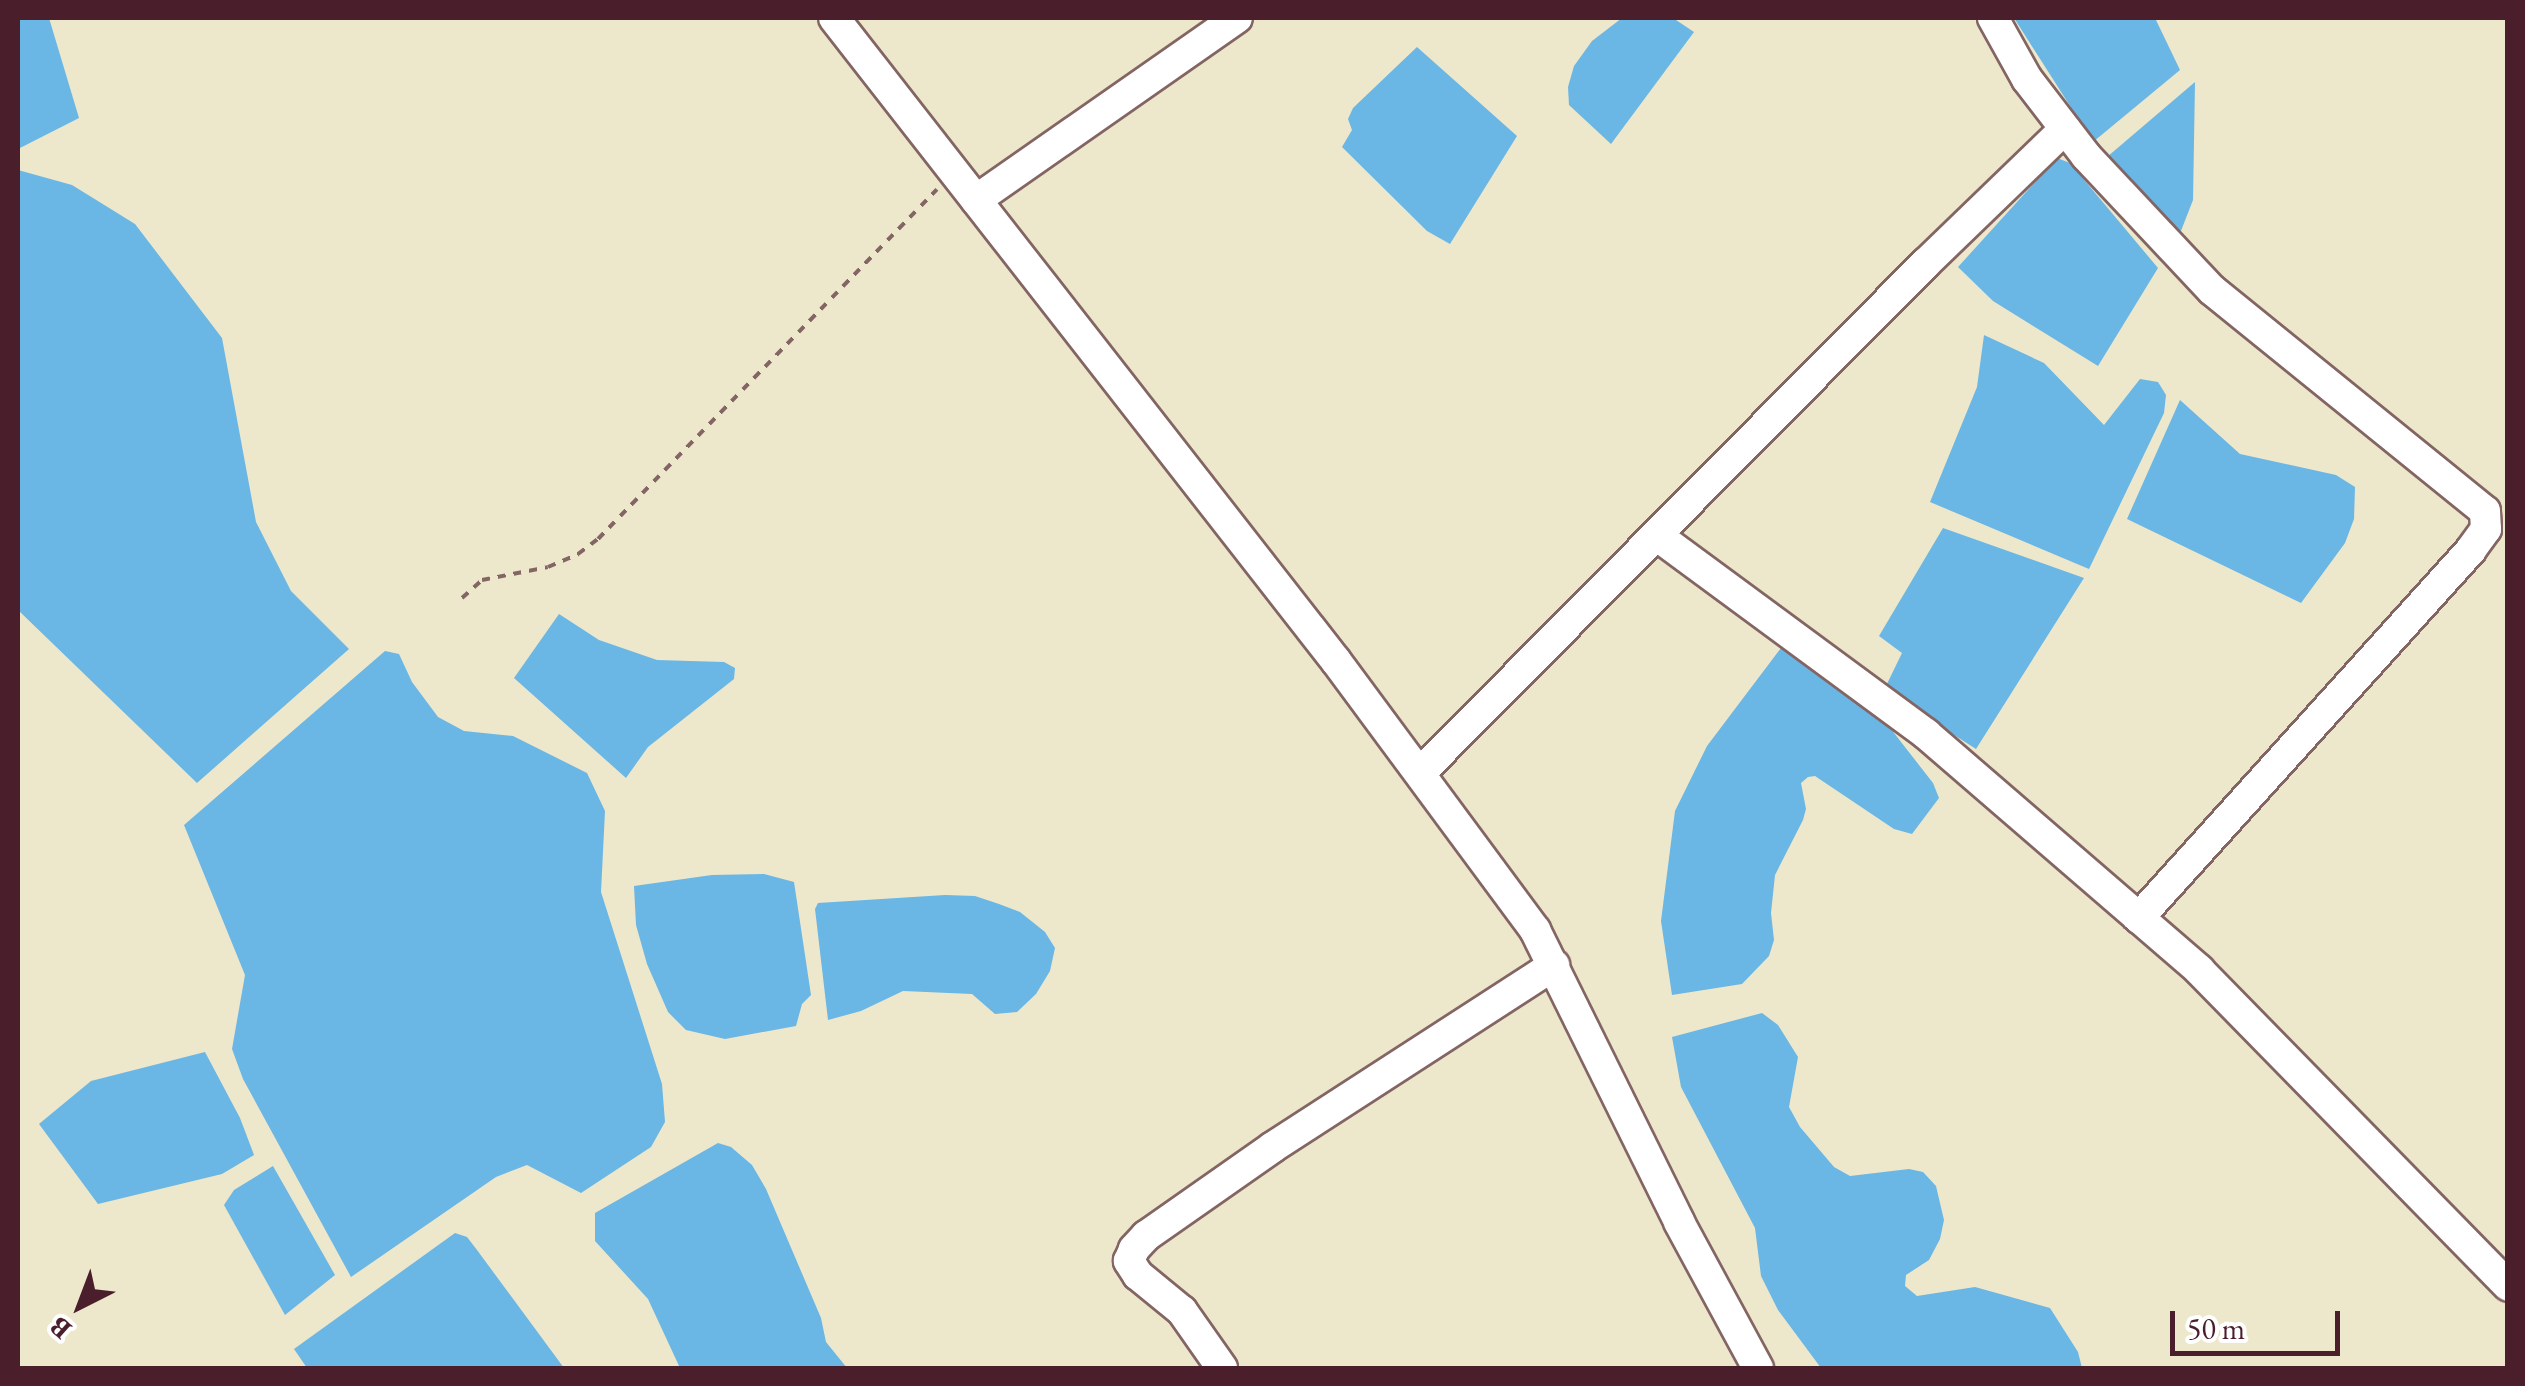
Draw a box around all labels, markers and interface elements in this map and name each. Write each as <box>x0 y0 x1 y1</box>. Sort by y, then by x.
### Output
north arrow <box>30 1256 130 1356</box>
scale bar <box>2175 1291 2345 1353</box>
text: B <box>41 1309 78 1348</box>
text: 50 m <box>2187 1309 2245 1348</box>

